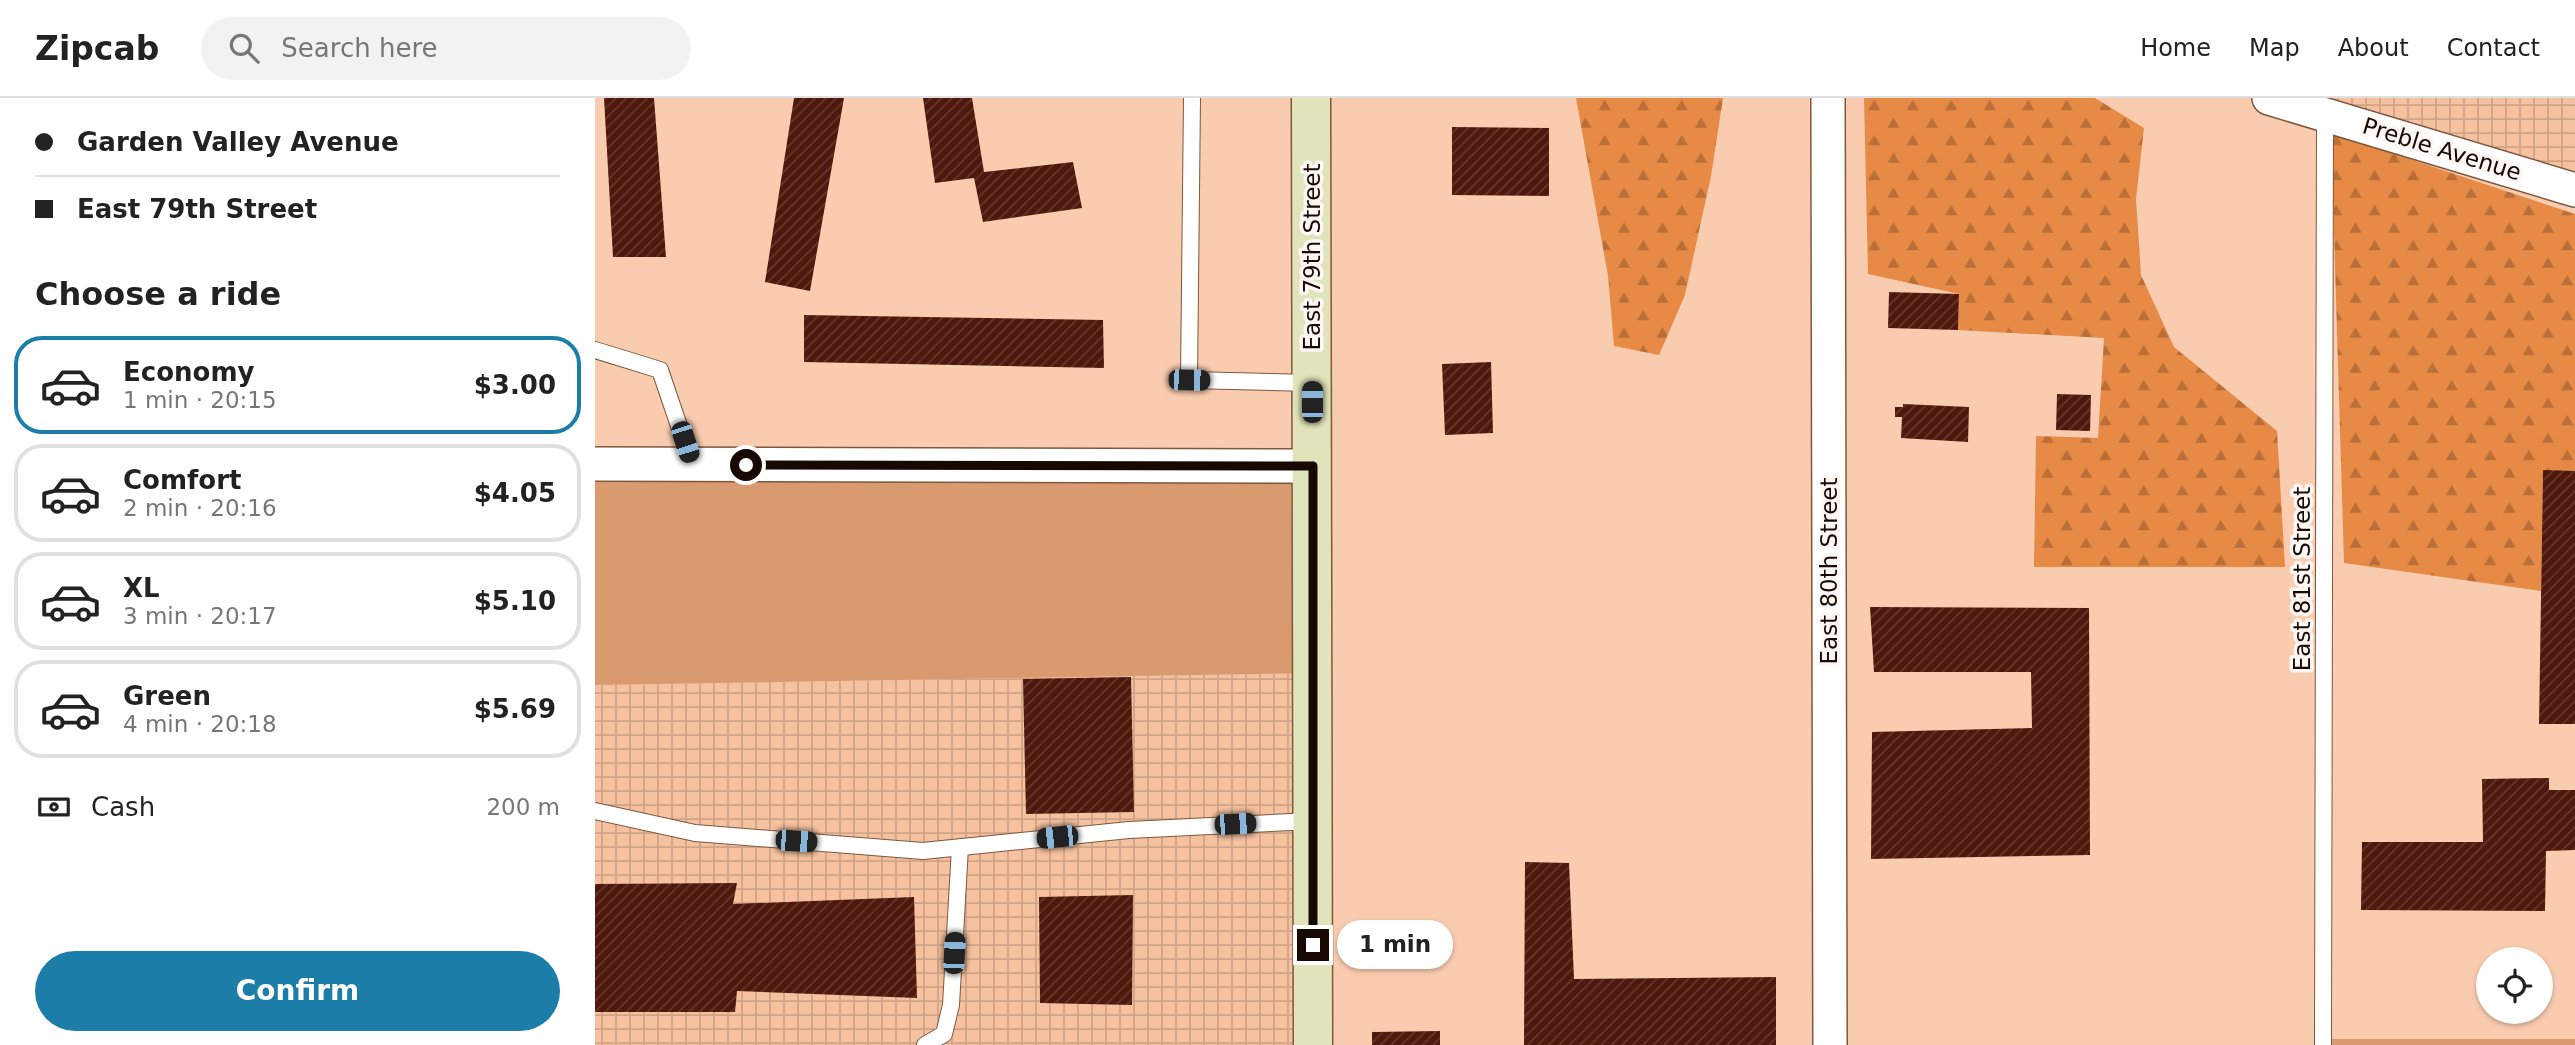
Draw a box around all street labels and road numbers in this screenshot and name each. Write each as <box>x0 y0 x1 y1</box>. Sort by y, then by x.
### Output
street label: Preble Avenue <box>2360 113 2524 185</box>
street label: East 79th Street <box>1299 164 1325 351</box>
street label: East 80th Street <box>1816 478 1842 665</box>
street label: East 81st Street <box>2289 487 2315 671</box>

